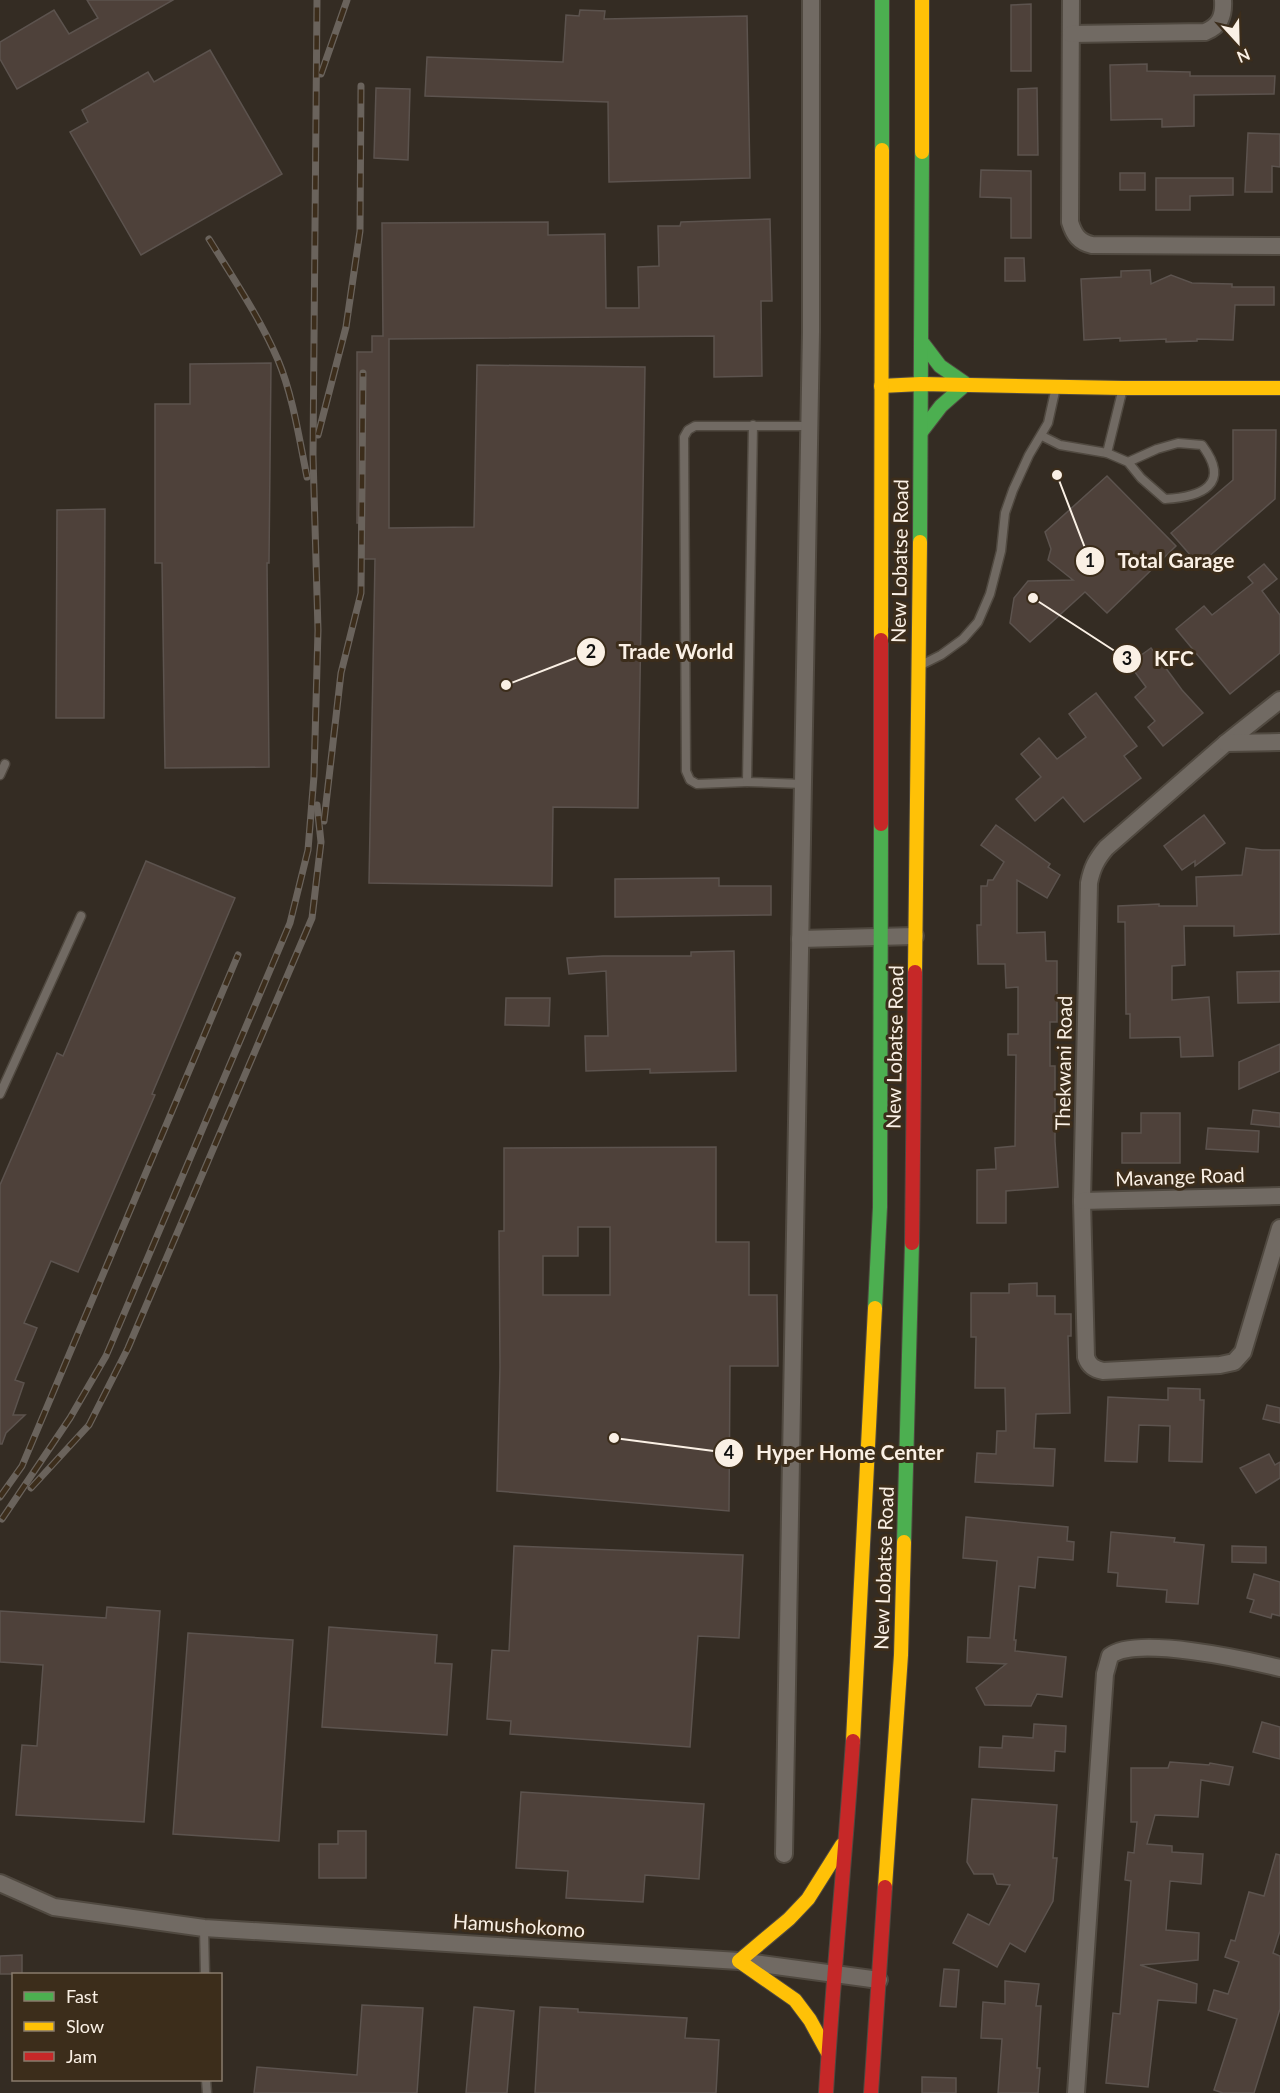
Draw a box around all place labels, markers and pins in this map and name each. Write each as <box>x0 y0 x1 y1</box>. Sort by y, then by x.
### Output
callout: Total Garage <box>1075 542 1246 581</box>
callout: Trade World <box>576 632 745 671</box>
callout: KFC <box>1112 639 1206 678</box>
callout: Hyper Home Center <box>714 1433 956 1472</box>

